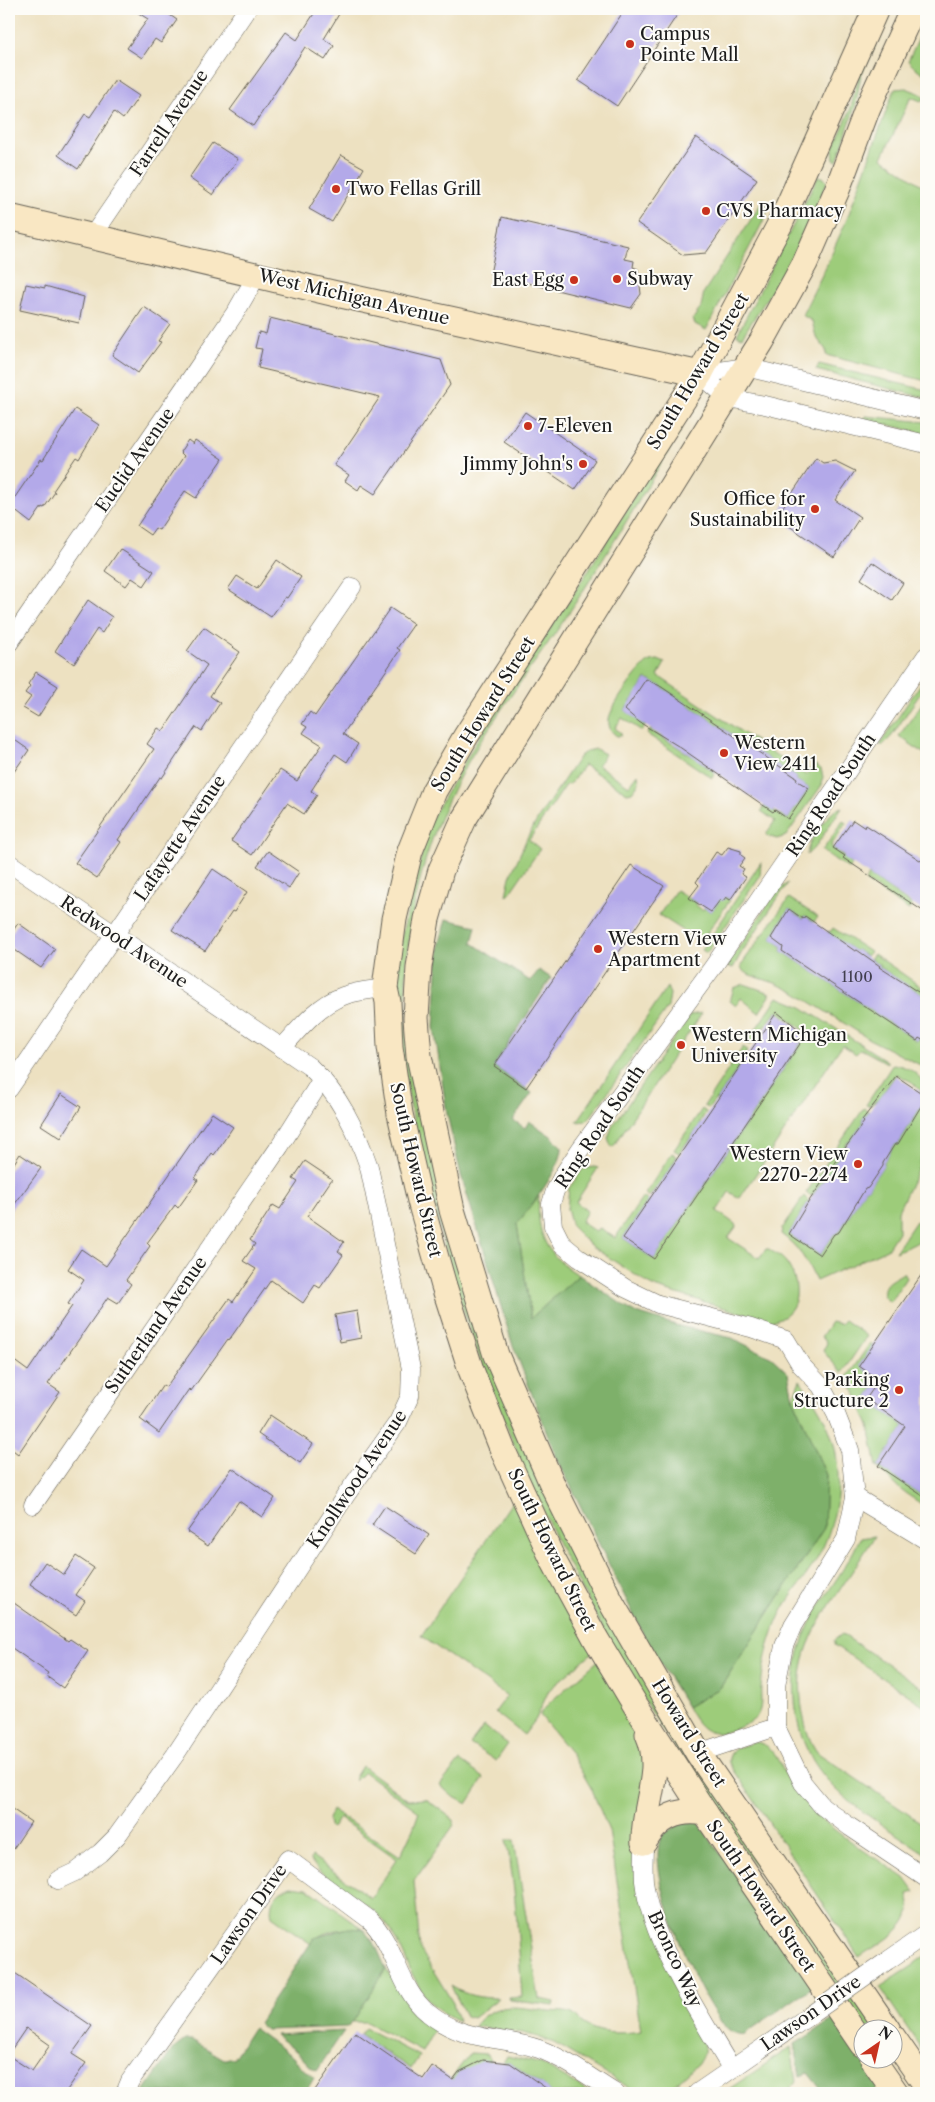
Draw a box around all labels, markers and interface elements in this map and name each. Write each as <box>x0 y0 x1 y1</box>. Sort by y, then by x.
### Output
place label: Campus Pointe Mall <box>640 23 739 66</box>
marker: Campus Pointe Mall <box>624 38 636 50</box>
street label: Farrell Avenue <box>125 65 213 181</box>
place label: Two Fellas Grill <box>346 178 481 200</box>
marker: Two Fellas Grill <box>330 183 342 195</box>
place label: CVS Pharmacy <box>716 200 845 222</box>
marker: CVS Pharmacy <box>700 205 712 217</box>
street label: West Michigan Avenue <box>255 264 452 330</box>
place label: Subway <box>627 268 694 290</box>
place label: East Egg <box>492 269 564 291</box>
marker: Subway <box>611 273 623 285</box>
marker: East Egg <box>568 274 580 286</box>
street label: South Howard Street <box>643 288 754 453</box>
street label: Euclid Avenue <box>91 403 179 517</box>
place label: 7-Eleven <box>538 415 613 437</box>
marker: 7-Eleven <box>522 420 534 432</box>
place label: Jimmy John's <box>460 453 573 475</box>
marker: Jimmy John's <box>577 458 589 470</box>
place label: Office for Sustainability <box>690 488 806 531</box>
marker: Office for Sustainability <box>809 503 821 515</box>
street label: South Howard Street <box>426 632 540 796</box>
street label: Ring Road South <box>782 729 880 861</box>
place label: Western View 2411 <box>733 732 818 775</box>
marker: Western View 2411 <box>718 747 730 759</box>
street label: Lafayette Avenue <box>130 771 230 905</box>
street label: Redwood Avenue <box>56 891 192 993</box>
place label: Western View Apartment <box>607 928 728 971</box>
marker: Western View Apartment <box>592 943 604 955</box>
house number: 1100 <box>841 967 873 986</box>
place label: Western Michigan University <box>690 1024 847 1067</box>
marker: Western Michigan University <box>675 1039 687 1051</box>
street label: Ring Road South <box>551 1061 649 1193</box>
street label: South Howard Street <box>385 1080 447 1260</box>
place label: Western View 2270-2274 <box>728 1143 849 1186</box>
marker: Western View 2270-2274 <box>852 1158 864 1170</box>
street label: Sutherland Avenue <box>100 1252 212 1398</box>
place label: Parking Structure 2 <box>794 1369 889 1412</box>
marker: Parking Structure 2 <box>893 1384 905 1396</box>
street label: Knollwood Avenue <box>302 1406 412 1552</box>
street label: South Howard Street <box>503 1465 601 1636</box>
street label: Howard Street <box>647 1675 731 1792</box>
street label: South Howard Street <box>702 1816 820 1977</box>
street label: Lawson Drive <box>206 1860 292 1968</box>
street label: Bronco Way <box>643 1907 707 2012</box>
street label: Lawson Drive <box>757 1970 865 2056</box>
north arrow <box>852 2020 902 2070</box>
text: N <box>875 2022 895 2044</box>

